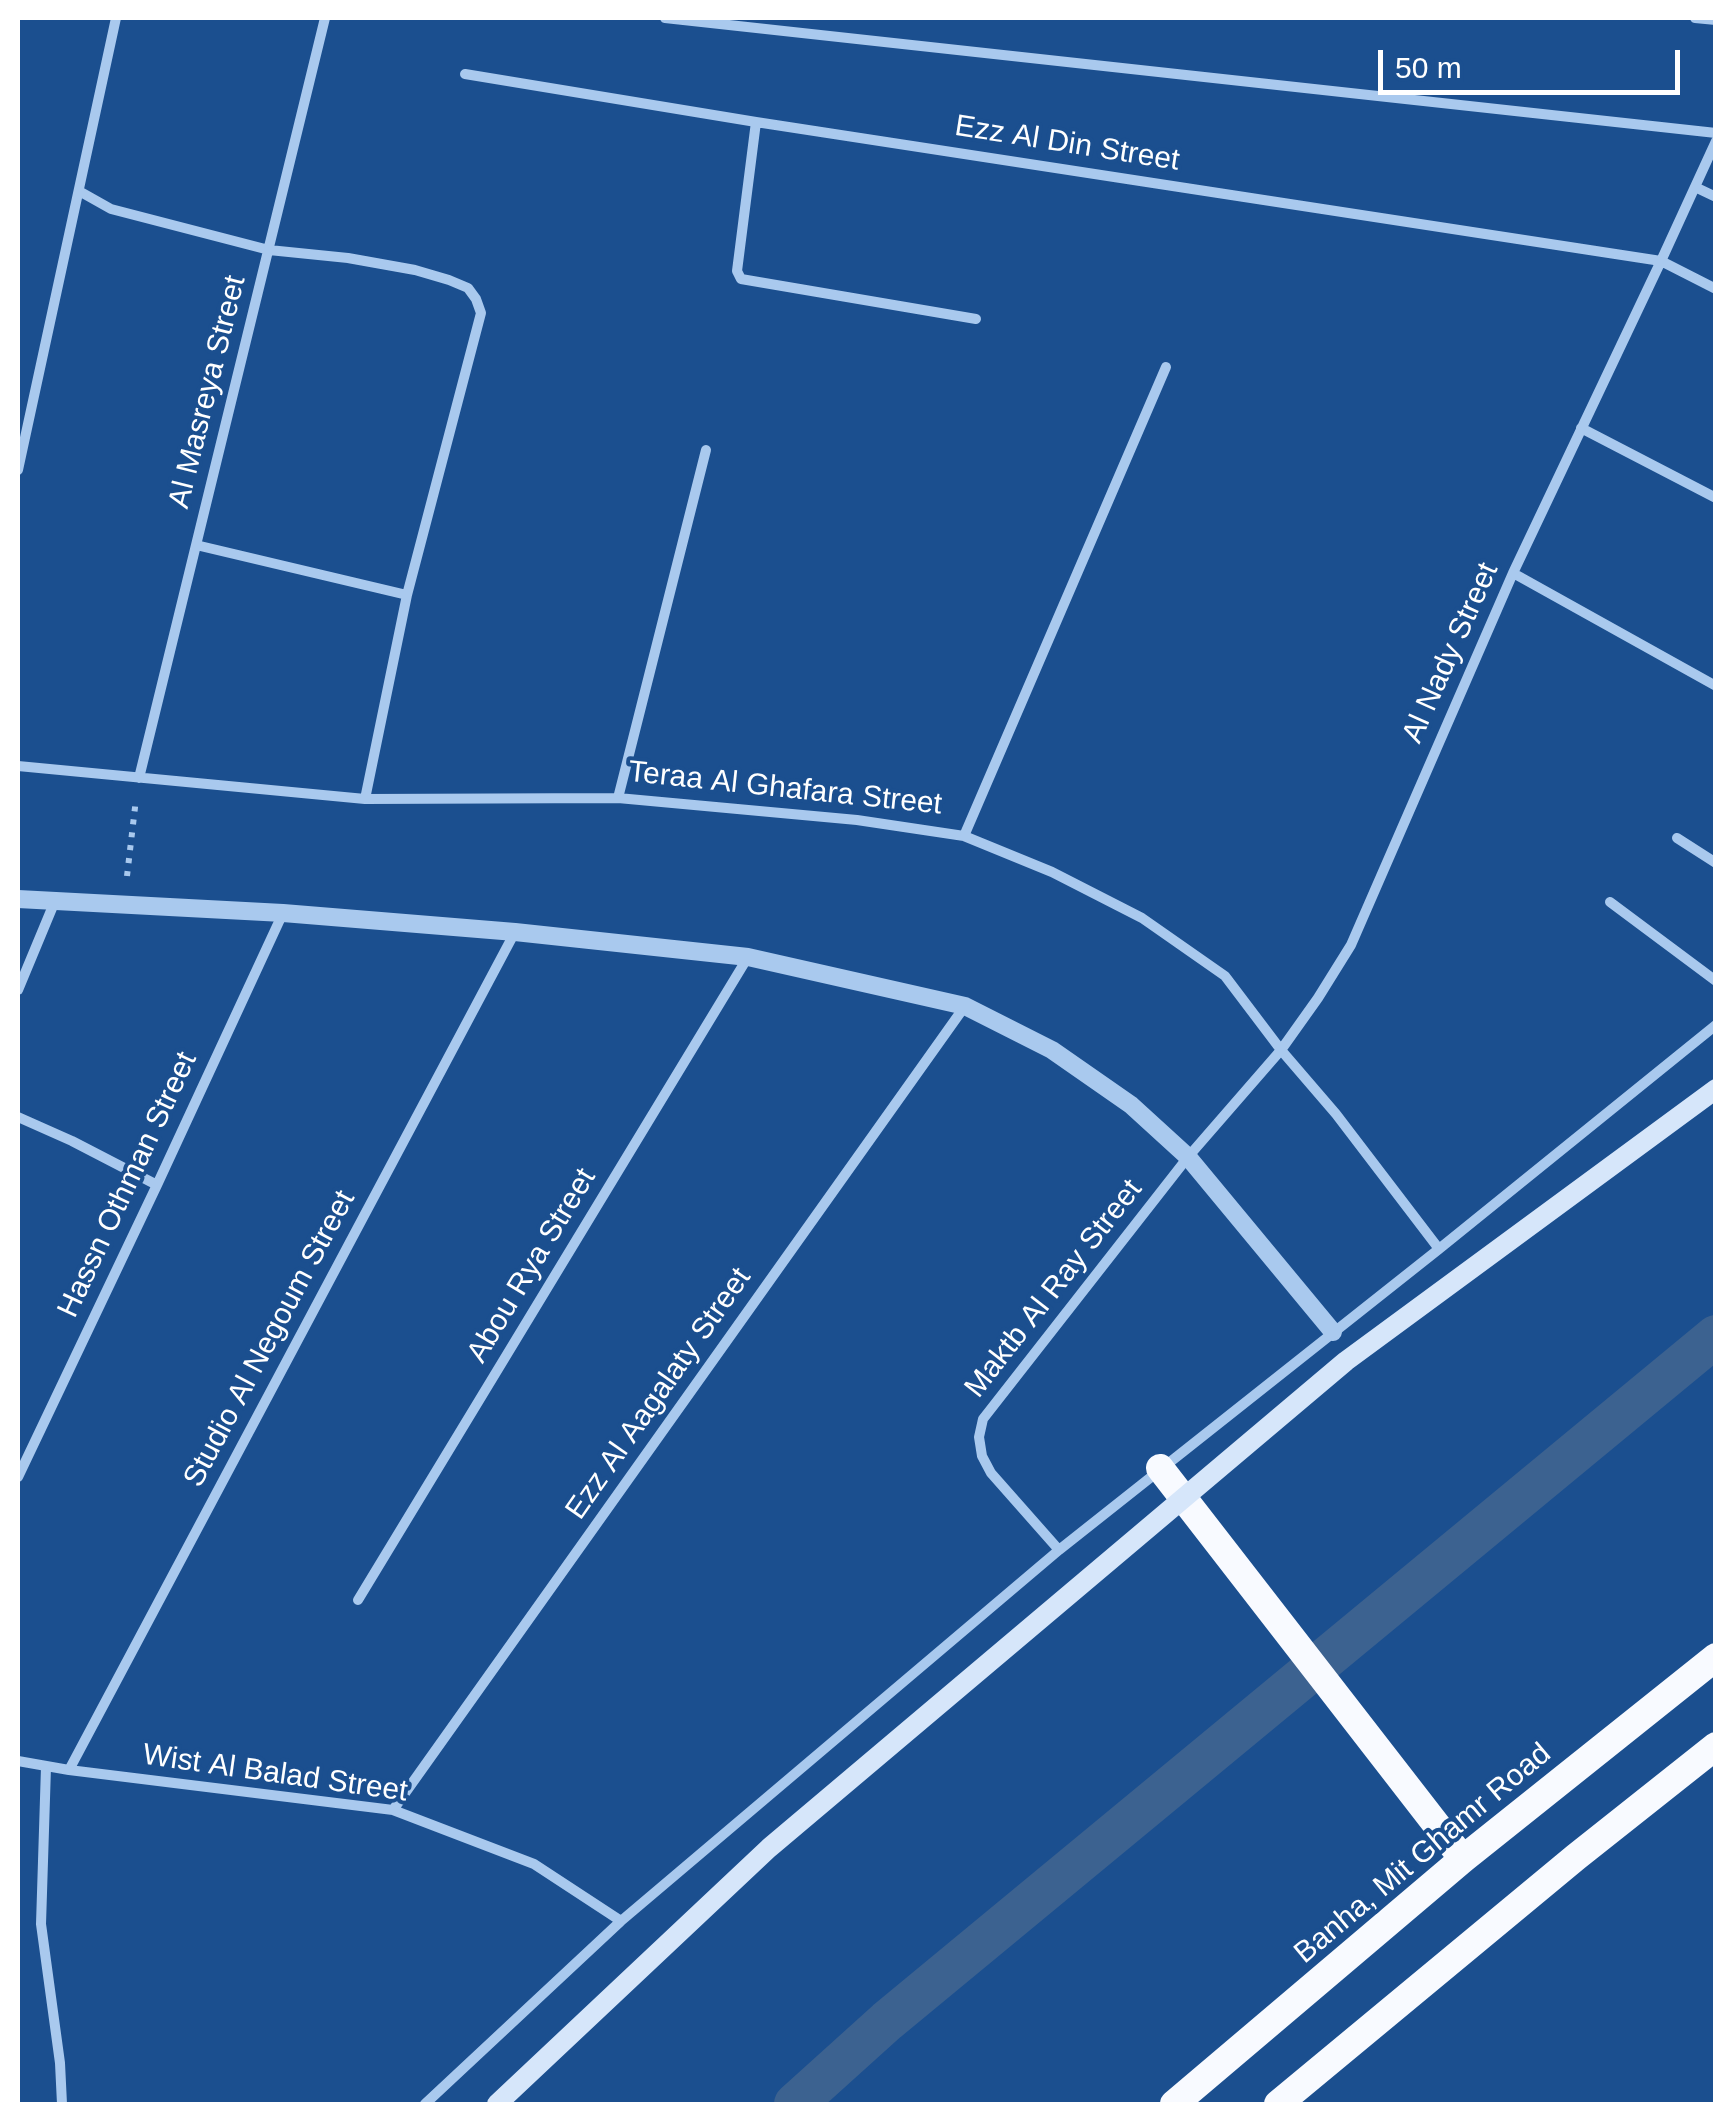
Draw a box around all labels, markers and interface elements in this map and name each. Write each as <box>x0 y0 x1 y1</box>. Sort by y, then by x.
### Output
scale bar <box>1383 30 1686 92</box>
text: 50 m <box>1395 51 1462 84</box>
street label: Ezz Al Din Street <box>952 108 1182 180</box>
street label: Al Masreya Street <box>162 272 254 512</box>
street label: Al Nady Street <box>1395 557 1507 749</box>
street label: Teraa Al Ghafara Street <box>626 755 944 823</box>
street label: Hassn Othman Street <box>51 1047 205 1323</box>
street label: Abou Rya Street <box>460 1162 604 1370</box>
street label: Maktb Al Ray Street <box>958 1173 1150 1405</box>
street label: Studio Al Negoum Street <box>177 1185 363 1493</box>
street label: Ezz Al Aagalaty Street <box>559 1261 759 1527</box>
street label: Banha, Mit Ghamr Road <box>1288 1736 1558 1972</box>
street label: Wist Al Balad Street <box>140 1738 410 1810</box>

